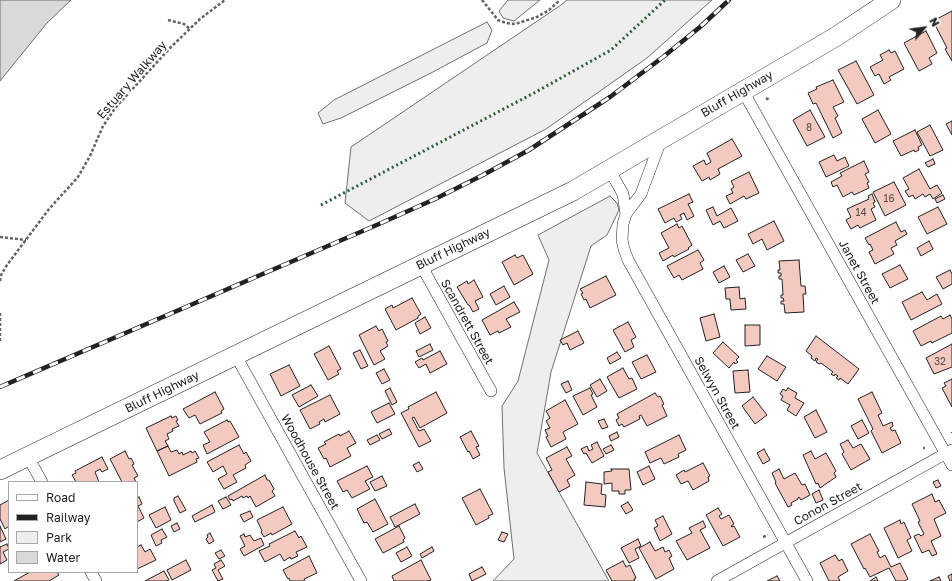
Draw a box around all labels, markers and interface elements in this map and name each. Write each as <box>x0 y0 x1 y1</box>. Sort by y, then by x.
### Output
north arrow <box>904 8 944 48</box>
text: N <box>927 15 943 29</box>
street label: Estuary Walkway <box>94 38 170 122</box>
street label: Bluff Highway <box>698 68 776 120</box>
house number: 8 <box>806 122 812 134</box>
house number: 16 <box>884 193 894 205</box>
house number: 14 <box>856 207 866 219</box>
street label: Bluff Highway <box>414 225 492 273</box>
street label: Janet Street <box>835 237 883 307</box>
street label: Scandrett Street <box>438 277 496 367</box>
street label: Selwyn Street <box>691 354 743 432</box>
house number: 32 <box>934 356 946 368</box>
street label: Bluff Highway <box>123 368 201 416</box>
street label: Woodhouse Street <box>278 412 342 512</box>
street label: Conon Street <box>791 479 865 529</box>
legend <box>8 481 138 573</box>
text: Road <box>46 490 75 505</box>
text: Railway <box>46 510 91 525</box>
text: Park <box>46 530 72 545</box>
text: Water <box>46 550 80 565</box>

